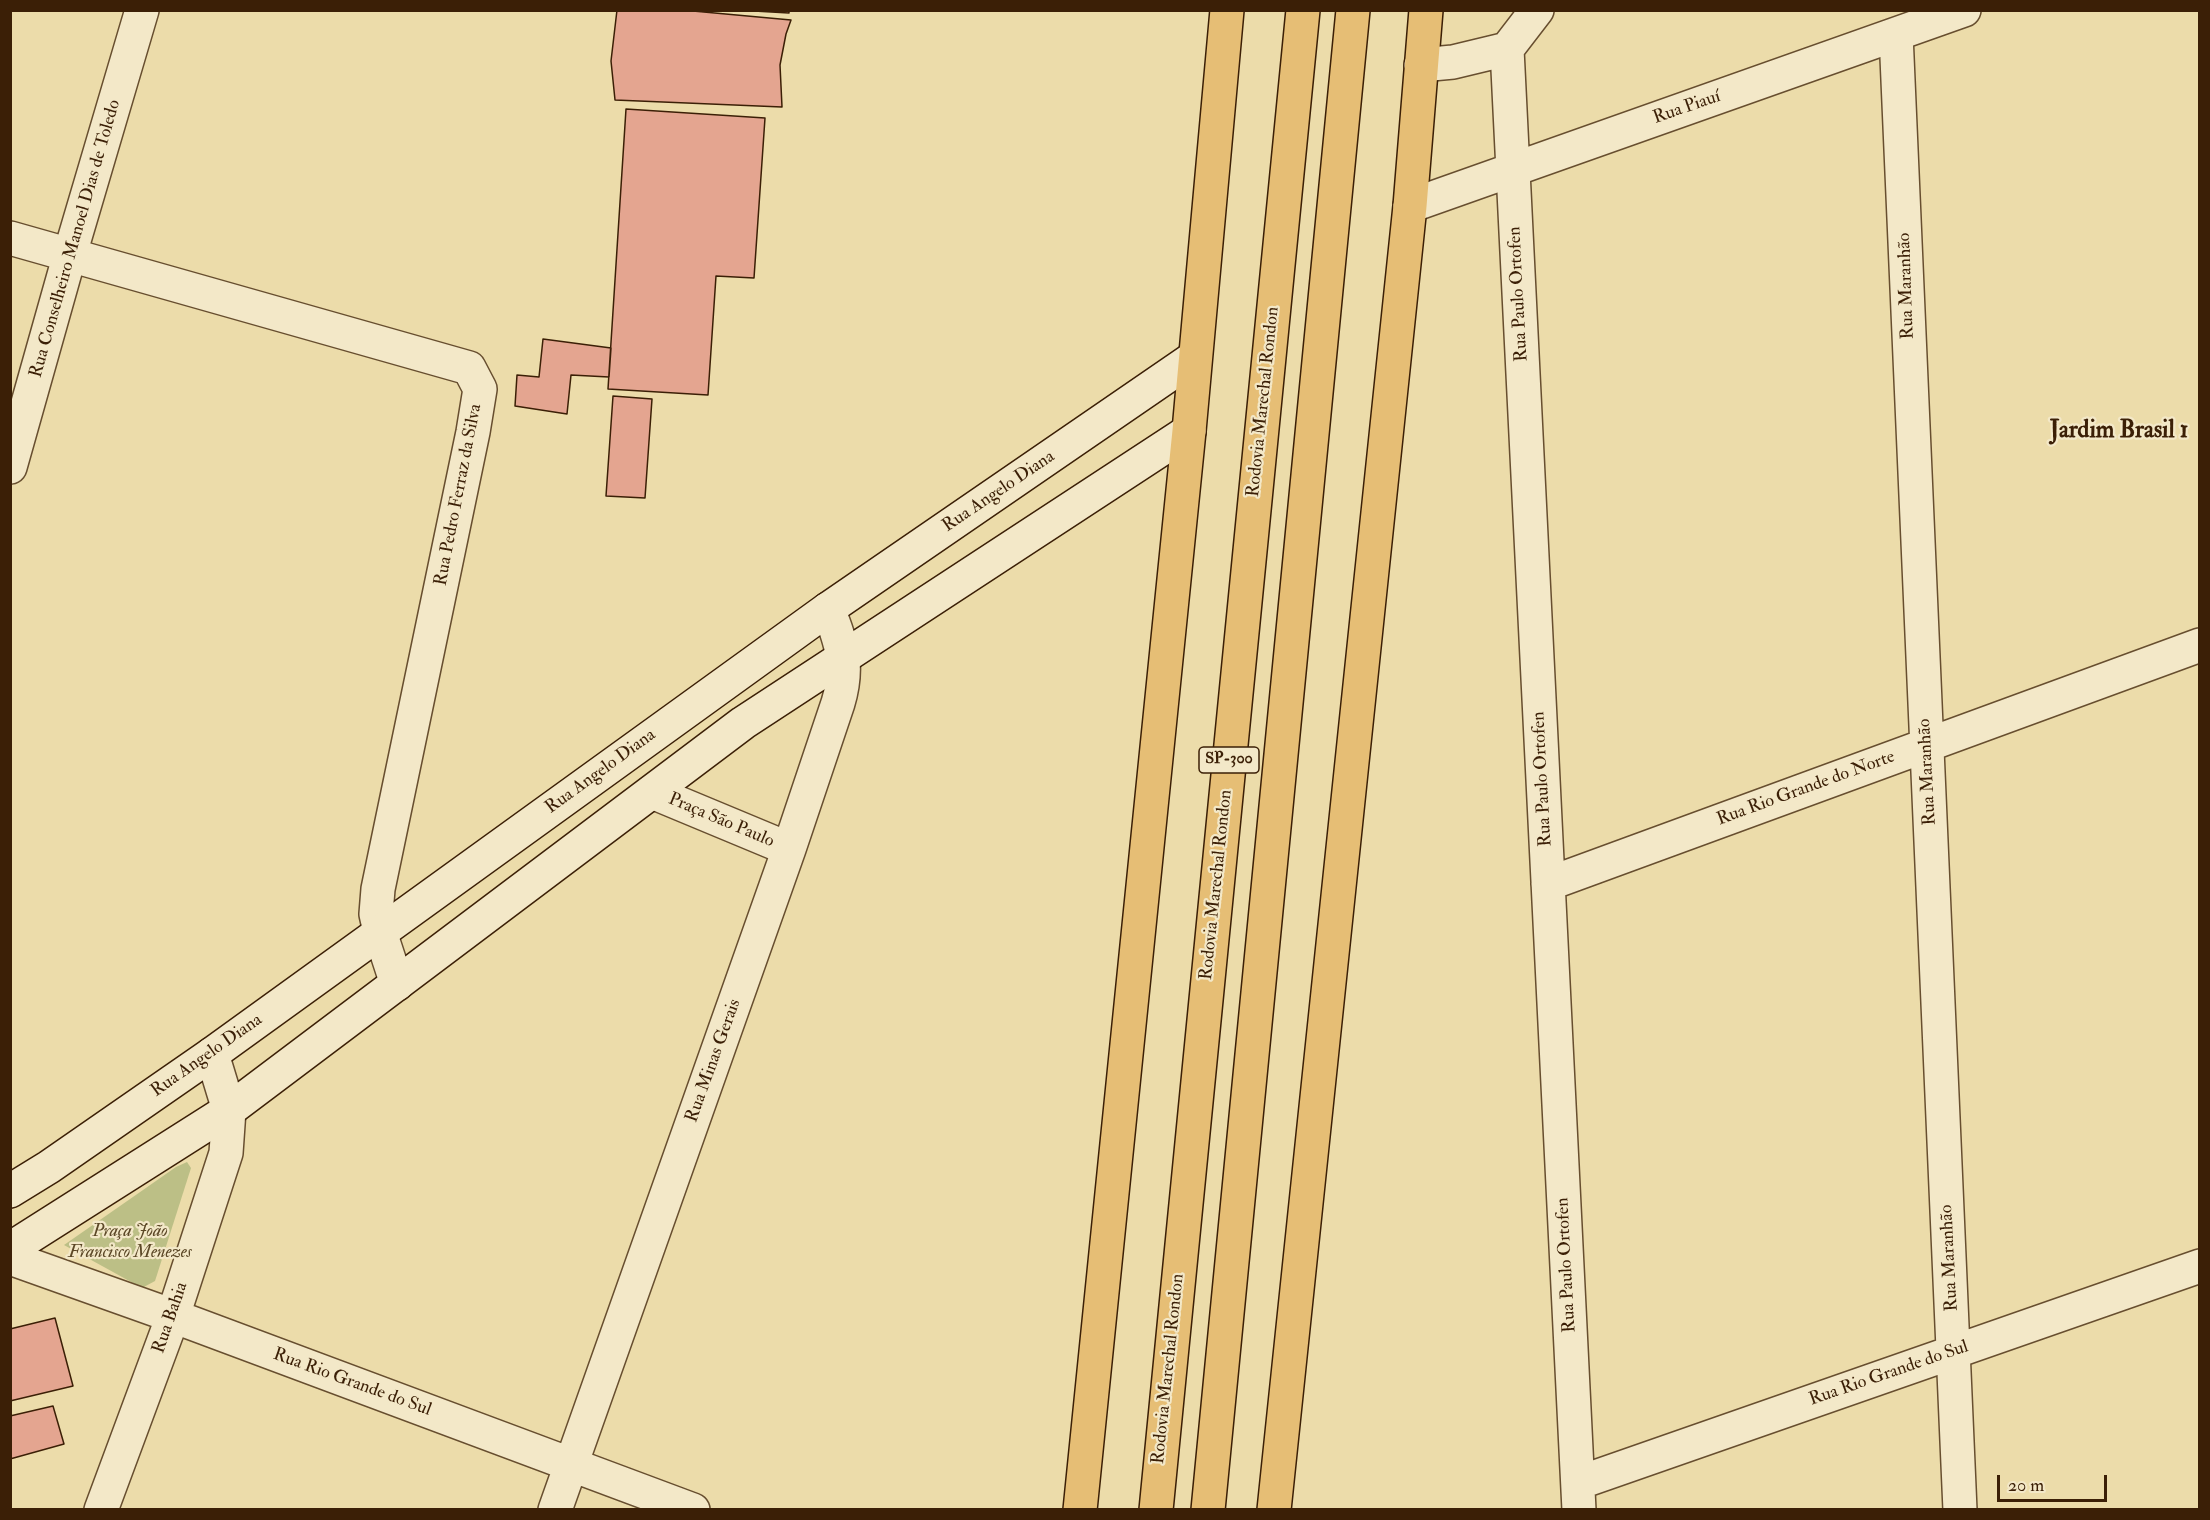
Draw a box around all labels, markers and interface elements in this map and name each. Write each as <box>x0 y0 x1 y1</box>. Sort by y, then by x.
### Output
street label: Rua Piauí <box>1650 86 1724 130</box>
street label: Rua Conselheiro Manoel Dias de Toledo <box>26 98 126 380</box>
street label: Rua Paulo Ortofen <box>1505 226 1533 362</box>
street label: Rua Maranhão <box>1894 232 1920 340</box>
street label: Rodovia Marechal Rondon <box>1243 306 1285 498</box>
street label: Rua Pedro Ferraz da Silva <box>431 402 487 588</box>
district label: Jardim Brasil 1 <box>2050 418 2188 446</box>
street label: Rua Angelo Diana <box>939 446 1059 538</box>
street label: Rua Paulo Ortofen <box>1529 711 1557 847</box>
street label: Rua Maranhão <box>1914 718 1942 826</box>
street label: Rua Angelo Diana <box>542 725 660 819</box>
road number: SP-300 <box>1199 747 1259 773</box>
street label: Rua Rio Grande do Norte <box>1714 747 1898 831</box>
street label: Praça São Paulo <box>665 789 777 853</box>
street label: Rodovia Marechal Rondon <box>1196 789 1238 981</box>
street label: Rua Minas Gerais <box>682 996 746 1126</box>
street label: Rua Angelo Diana <box>147 1010 267 1102</box>
street label: Rua Paulo Ortofen <box>1553 1197 1581 1333</box>
street label: Rua Maranhão <box>1936 1204 1964 1312</box>
park label: Praça João Francisco Menezes <box>68 1221 192 1264</box>
street label: Rodovia Marechal Rondon <box>1148 1273 1190 1465</box>
street label: Rua Bahia <box>149 1279 193 1357</box>
street label: Rua Rio Grande do Sul <box>1807 1337 1971 1411</box>
street label: Rua Rio Grande do Sul <box>270 1344 434 1422</box>
scale bar <box>2000 1463 2110 1501</box>
text: 20 m <box>2008 1474 2044 1497</box>

